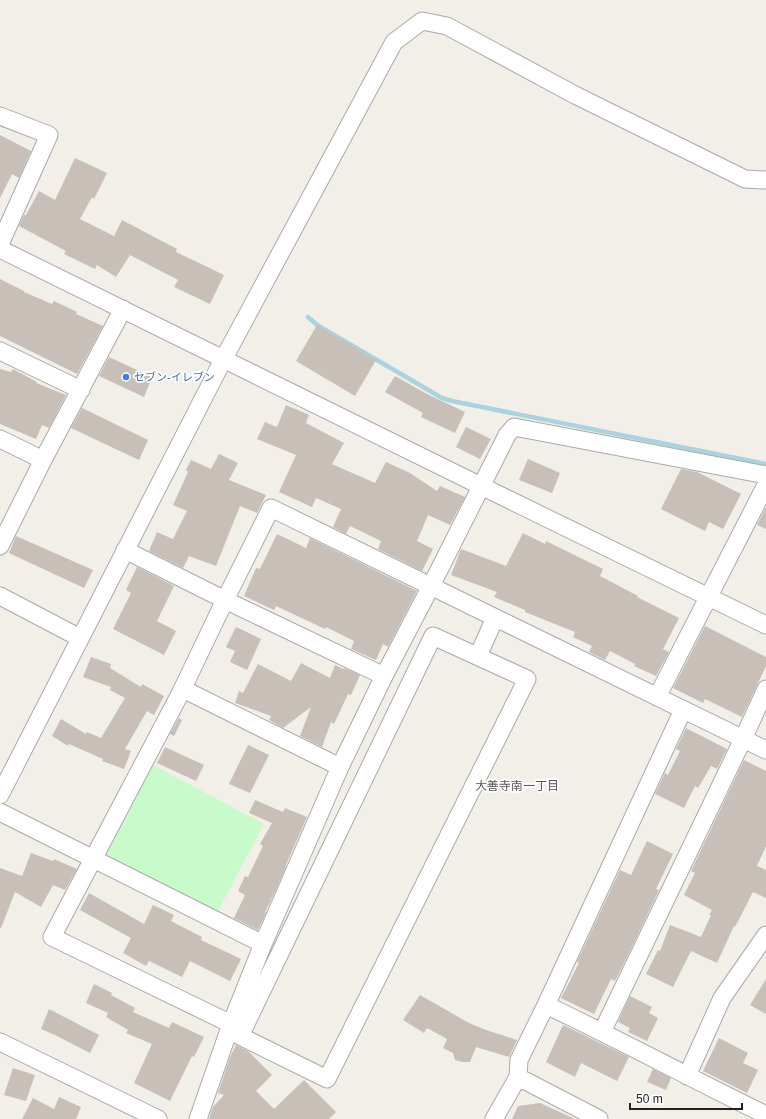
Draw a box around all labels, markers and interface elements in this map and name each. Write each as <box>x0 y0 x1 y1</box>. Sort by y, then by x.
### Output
place label: セブン-イレブン <box>134 371 215 383</box>
marker: セブン-イレブン <box>121 372 131 382</box>
district label: 大善寺南一丁目 <box>475 779 559 793</box>
scale bar <box>630 1085 742 1111</box>
text: 50 m <box>636 1092 663 1106</box>

